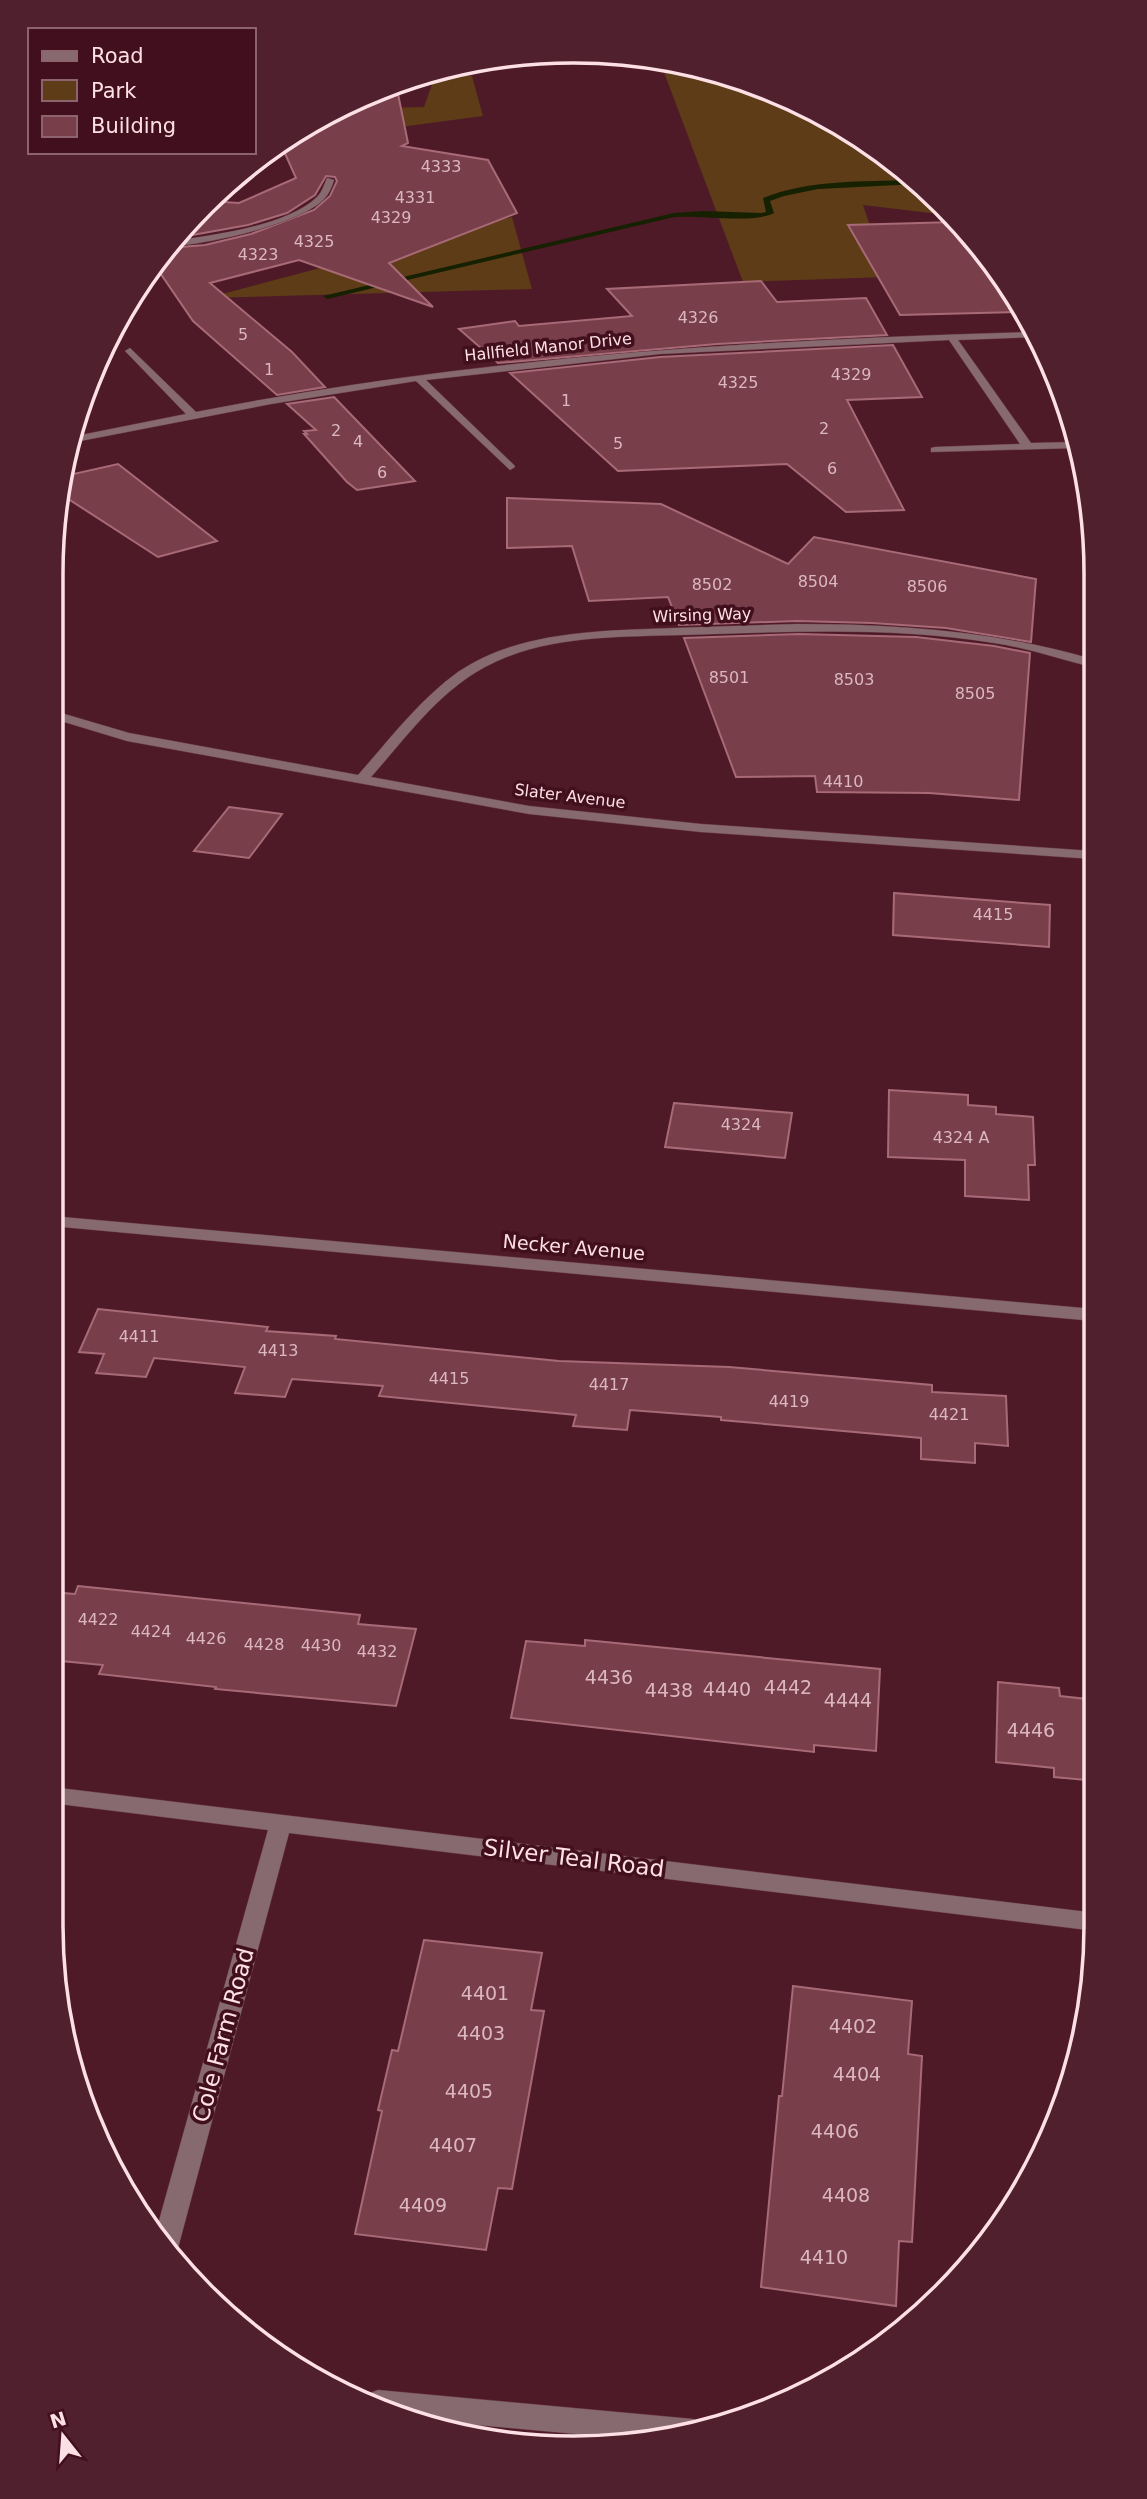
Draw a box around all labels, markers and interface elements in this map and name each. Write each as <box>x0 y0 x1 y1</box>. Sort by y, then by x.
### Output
legend <box>28 28 256 154</box>
text: Road <box>91 44 144 68</box>
text: Park <box>91 79 137 103</box>
text: Building <box>91 114 176 138</box>
house number: 4333 <box>421 157 461 176</box>
house number: 4331 <box>395 188 435 207</box>
house number: 4329 <box>371 208 411 227</box>
house number: 4325 <box>294 232 334 251</box>
house number: 4323 <box>238 245 278 264</box>
house number: 4326 <box>678 308 718 327</box>
house number: 5 <box>238 325 248 344</box>
street label: Hallfield Manor Drive <box>463 329 633 365</box>
house number: 1 <box>264 360 274 379</box>
house number: 4329 <box>831 365 871 384</box>
house number: 4325 <box>718 373 758 392</box>
house number: 1 <box>561 391 571 410</box>
house number: 2 <box>819 419 829 438</box>
house number: 2 <box>331 421 341 440</box>
house number: 4 <box>353 432 363 451</box>
house number: 5 <box>613 434 623 453</box>
house number: 6 <box>827 459 837 478</box>
house number: 6 <box>377 463 387 482</box>
house number: 8504 <box>798 572 838 591</box>
house number: 8502 <box>692 575 732 594</box>
house number: 8506 <box>907 577 947 596</box>
street label: Wirsing Way <box>652 604 752 626</box>
house number: 8501 <box>709 668 749 687</box>
house number: 8503 <box>834 670 874 689</box>
house number: 8505 <box>955 684 995 703</box>
house number: 4410 <box>823 772 863 791</box>
street label: Slater Avenue <box>513 780 627 812</box>
house number: 4415 <box>973 905 1013 924</box>
house number: 4324 <box>721 1115 761 1134</box>
house number: 4324 A <box>933 1128 989 1147</box>
street label: Necker Avenue <box>502 1230 646 1264</box>
house number: 4411 <box>119 1327 159 1346</box>
house number: 4413 <box>258 1341 298 1360</box>
house number: 4415 <box>429 1369 469 1388</box>
house number: 4417 <box>589 1375 629 1394</box>
house number: 4419 <box>769 1392 809 1411</box>
house number: 4421 <box>929 1405 969 1424</box>
house number: 4422 <box>78 1610 118 1629</box>
house number: 4424 <box>131 1622 171 1641</box>
house number: 4426 <box>186 1629 226 1648</box>
house number: 4428 <box>244 1635 284 1654</box>
house number: 4430 <box>301 1636 341 1655</box>
house number: 4432 <box>357 1642 397 1661</box>
house number: 4436 <box>585 1666 633 1688</box>
house number: 4442 <box>764 1676 812 1698</box>
house number: 4440 <box>703 1678 751 1700</box>
house number: 4438 <box>645 1679 693 1701</box>
house number: 4444 <box>824 1689 872 1711</box>
house number: 4446 <box>1007 1719 1055 1741</box>
street label: Silver Teal Road <box>482 1834 666 1882</box>
street label: Cole Farm Road <box>187 1945 259 2125</box>
house number: 4401 <box>461 1982 509 2004</box>
house number: 4402 <box>829 2015 877 2037</box>
house number: 4403 <box>457 2022 505 2044</box>
house number: 4404 <box>833 2063 881 2085</box>
house number: 4405 <box>445 2080 493 2102</box>
house number: 4406 <box>811 2120 859 2142</box>
house number: 4407 <box>429 2134 477 2156</box>
house number: 4408 <box>822 2184 870 2206</box>
house number: 4409 <box>399 2194 447 2216</box>
house number: 4410 <box>800 2246 848 2268</box>
north arrow <box>28 2401 98 2471</box>
text: N <box>47 2407 69 2433</box>

